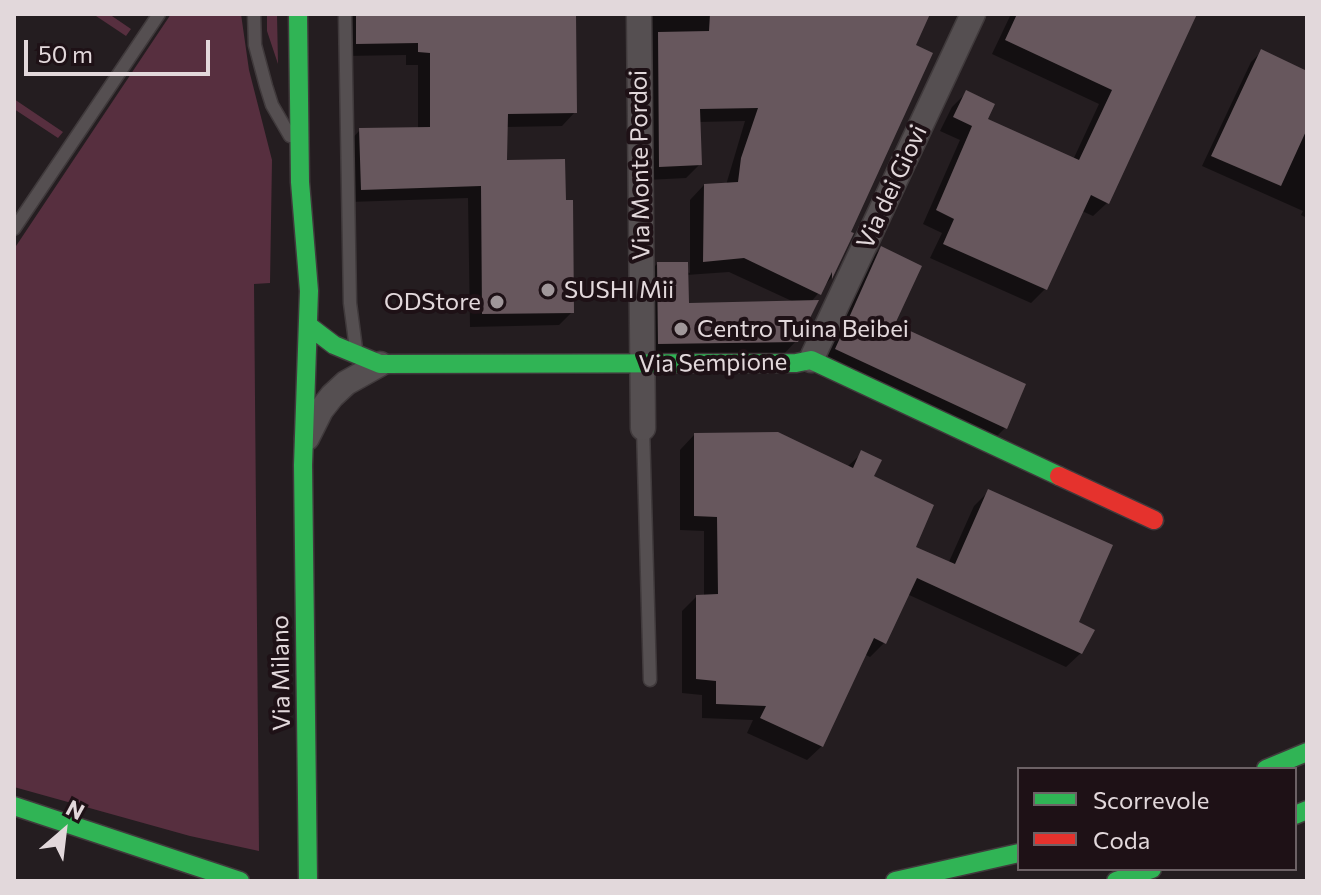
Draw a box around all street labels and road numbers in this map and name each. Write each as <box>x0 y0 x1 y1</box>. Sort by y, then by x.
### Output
street label: Via Monte Pordoi <box>624 70 656 260</box>
street label: Via dei Giovi <box>851 121 933 253</box>
street label: Via Sempione <box>638 347 788 379</box>
street label: Via Milano <box>266 615 296 731</box>

